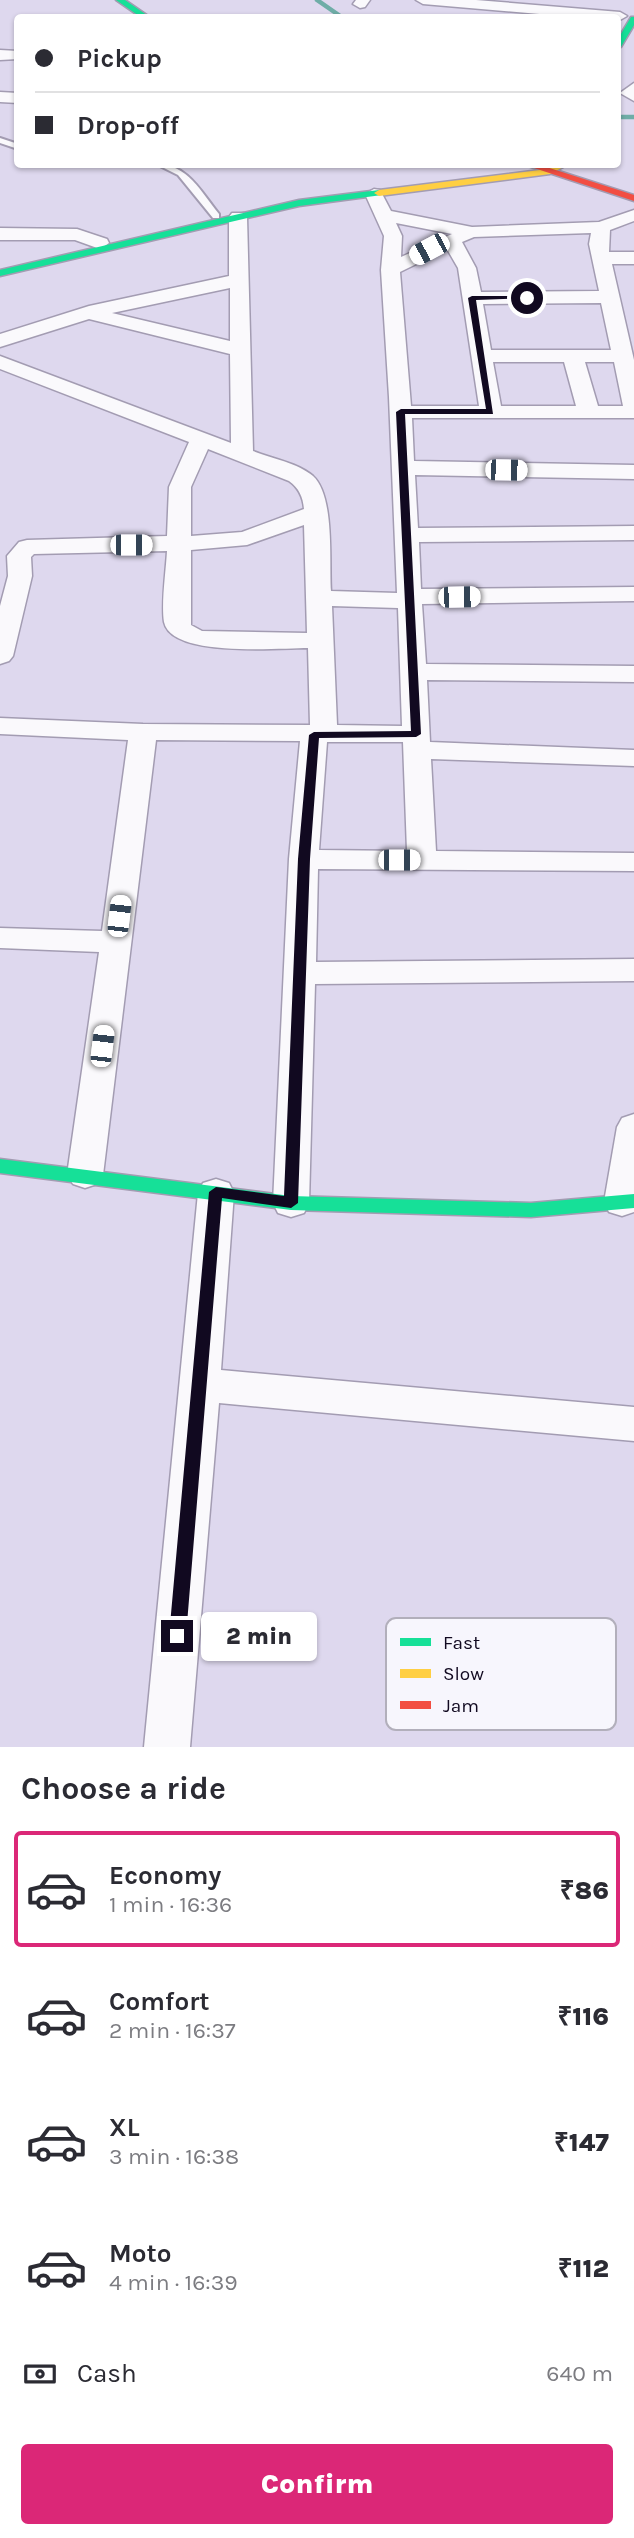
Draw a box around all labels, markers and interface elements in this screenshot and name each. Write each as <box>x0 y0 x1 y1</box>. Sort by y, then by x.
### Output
text: Pickup <box>77 43 162 74</box>
text: Drop-off <box>77 110 179 141</box>
car <box>406 230 453 268</box>
route start <box>511 282 543 314</box>
car <box>485 459 528 481</box>
car <box>111 535 153 556</box>
car <box>438 586 481 608</box>
car <box>379 850 421 871</box>
car <box>107 894 132 938</box>
car <box>90 1024 115 1068</box>
callout: 2 min <box>202 1612 317 1660</box>
legend <box>386 1618 616 1730</box>
route end <box>161 1620 193 1652</box>
text: 2 min <box>226 1623 292 1650</box>
text: Fast <box>443 1632 480 1654</box>
text: Slow <box>443 1663 484 1685</box>
text: Jam <box>443 1695 479 1717</box>
text: Choose a ride <box>21 1770 226 1807</box>
icon: car <box>25 1858 88 1921</box>
text: Economy <box>109 1860 221 1891</box>
text: ₹86 <box>560 1875 609 1906</box>
text: 1 min · 16:36 <box>109 1891 232 1918</box>
icon: car <box>25 1984 88 2047</box>
text: Comfort <box>109 1986 210 2017</box>
text: ₹116 <box>557 2001 609 2032</box>
text: 2 min · 16:37 <box>109 2017 236 2044</box>
icon: car <box>25 2110 88 2173</box>
text: XL <box>109 2112 140 2143</box>
text: ₹147 <box>554 2127 609 2158</box>
text: 3 min · 16:38 <box>109 2143 239 2170</box>
icon: car <box>25 2236 88 2299</box>
text: Moto <box>109 2238 171 2269</box>
text: ₹112 <box>558 2253 609 2284</box>
text: 4 min · 16:39 <box>109 2269 238 2296</box>
icon: cash <box>21 2355 59 2393</box>
text: Cash <box>77 2358 137 2389</box>
text: 640 m <box>546 2360 613 2387</box>
button: Confirm <box>21 2444 613 2524</box>

